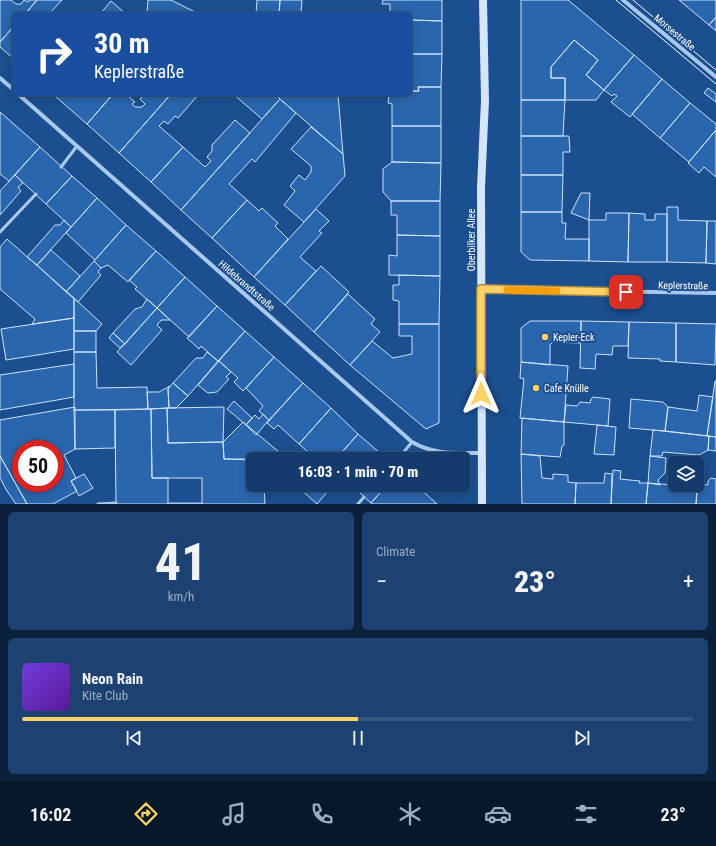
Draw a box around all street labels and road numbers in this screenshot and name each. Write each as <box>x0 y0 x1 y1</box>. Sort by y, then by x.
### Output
street label: Morsestraße <box>652 12 698 53</box>
street label: Oberbilker Allee <box>466 209 477 271</box>
street label: Hildebrandtstraße <box>216 258 277 313</box>
street label: Keplerstraße <box>658 280 708 291</box>

